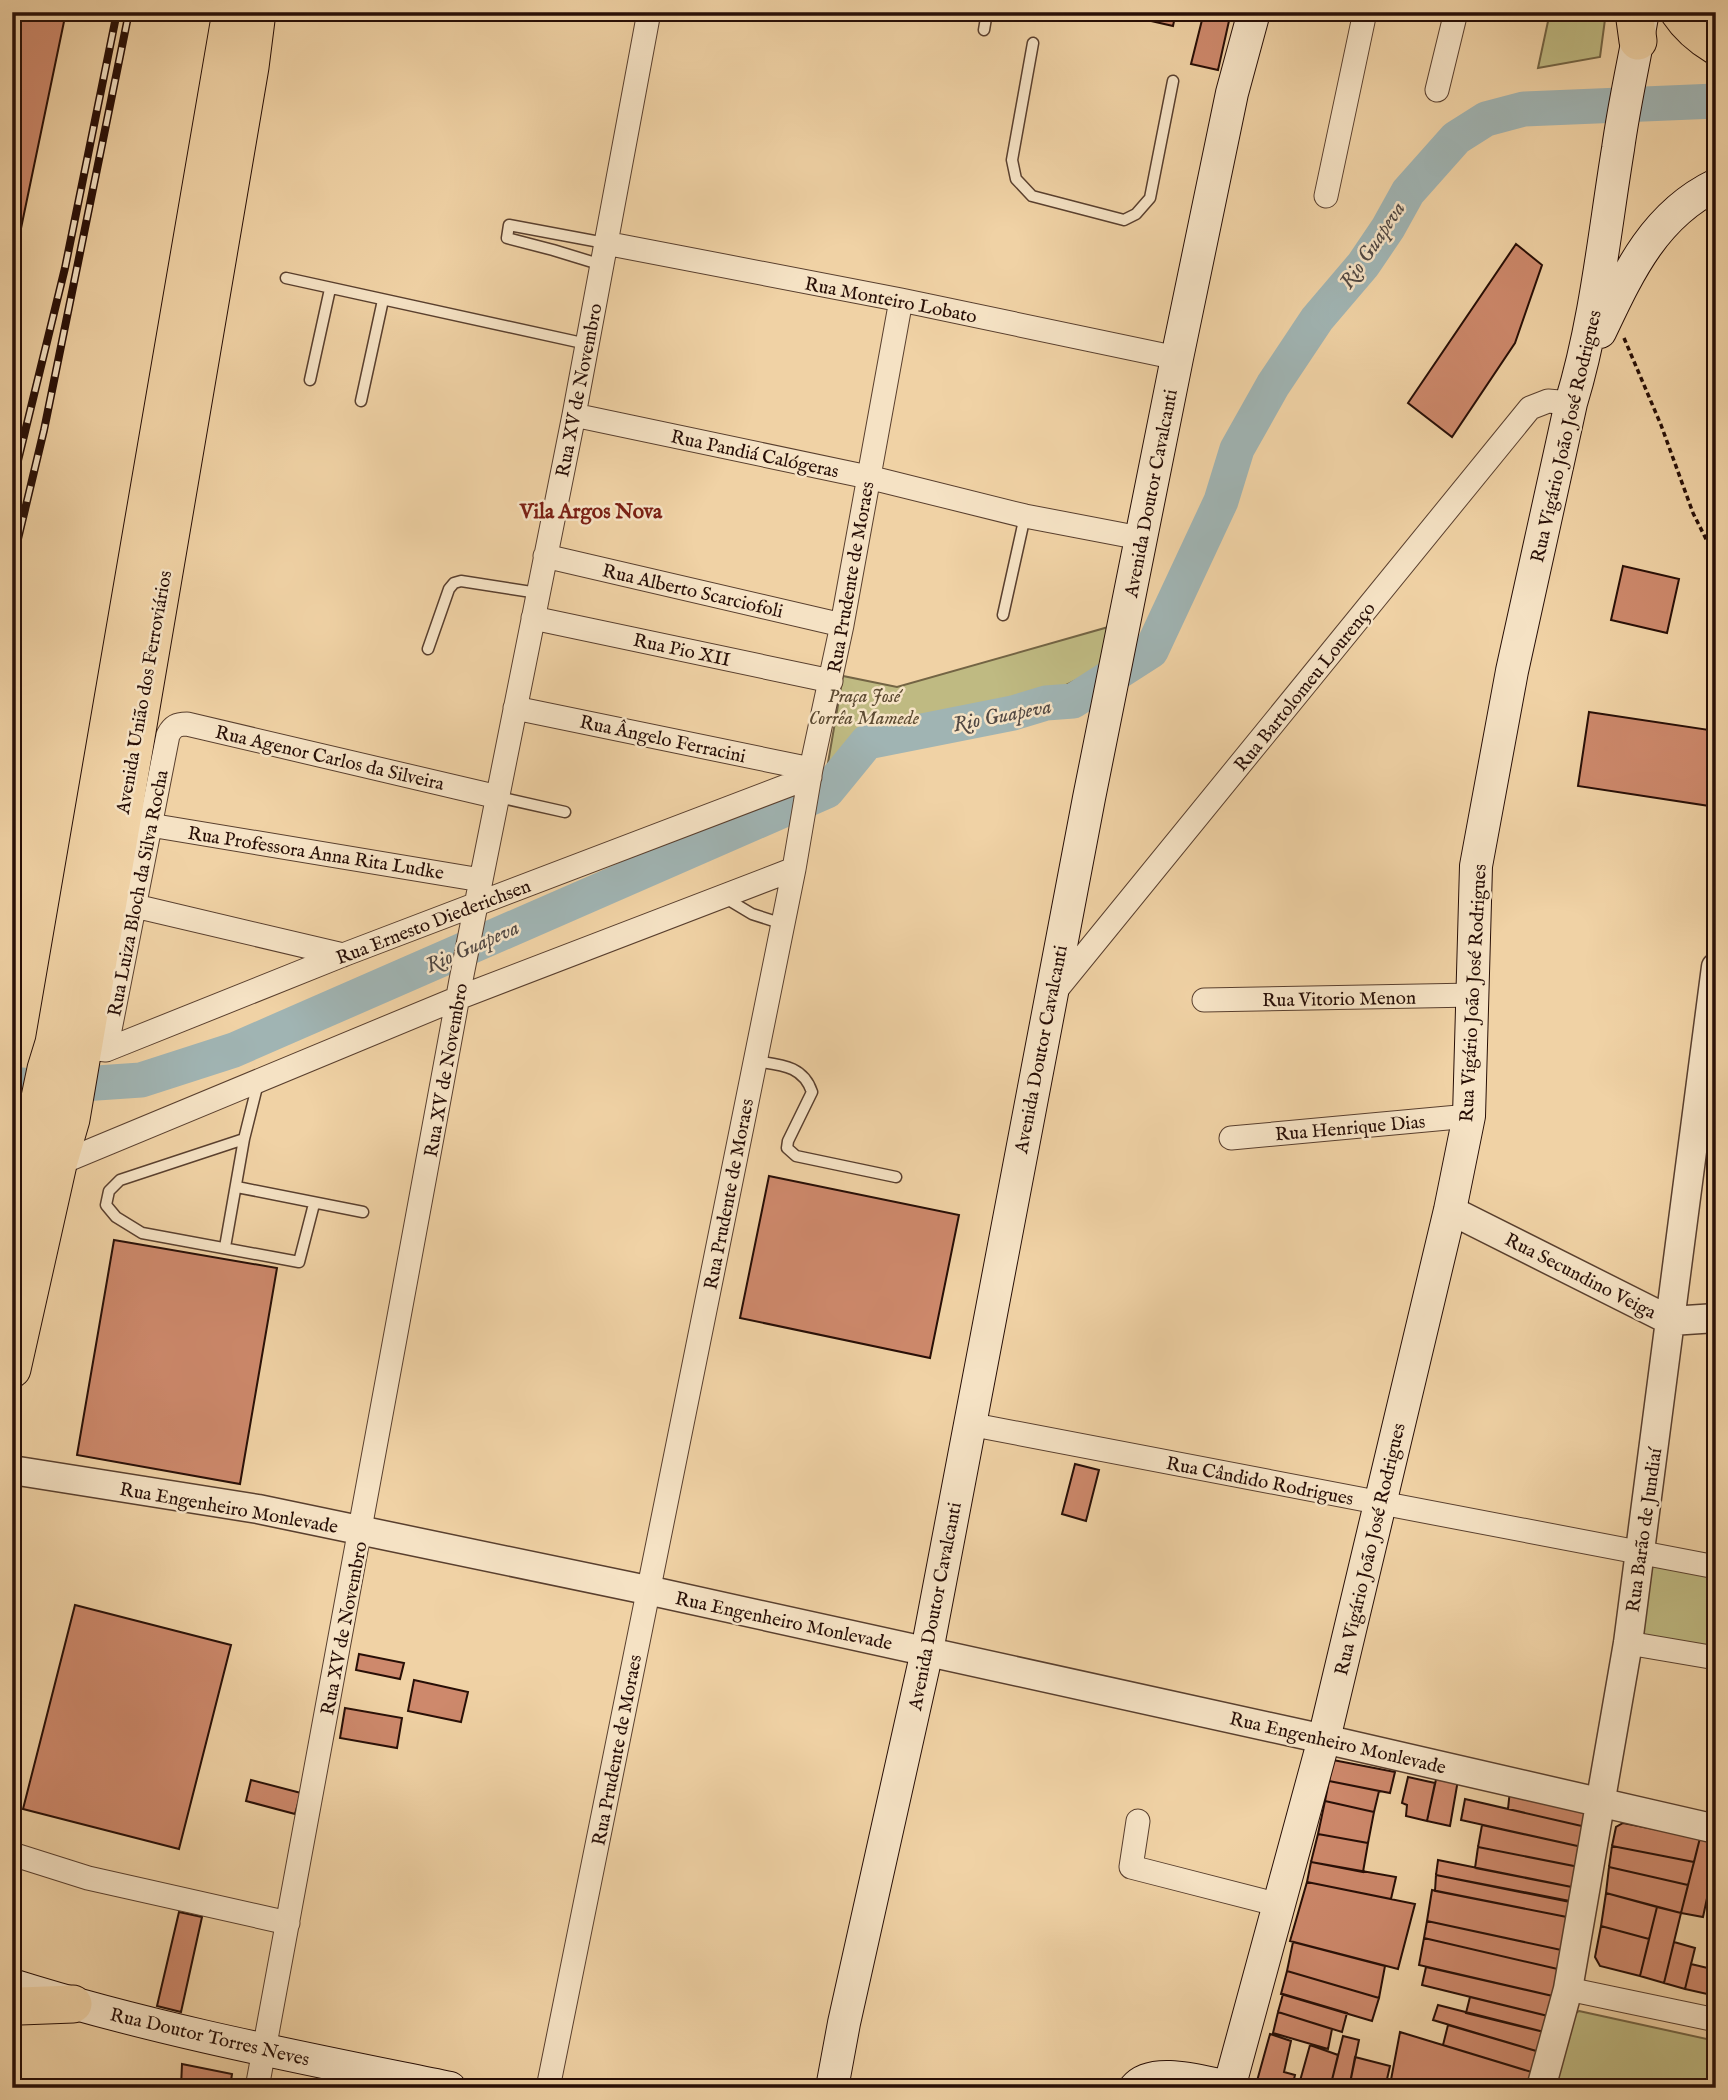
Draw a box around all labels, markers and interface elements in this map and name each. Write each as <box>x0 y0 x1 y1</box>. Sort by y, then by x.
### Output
water label: Rio Guapeva <box>1334 197 1412 295</box>
street label: Rua Monteiro Lobato <box>802 272 979 329</box>
street label: Rua XV de Novembro <box>551 301 609 479</box>
street label: Rua Vigário João José Rodrigues <box>1526 308 1608 565</box>
street label: Avenida Doutor Cavalcanti <box>1120 387 1184 600</box>
street label: Rua Pandiá Calógeras <box>668 425 841 485</box>
street label: Rua Prudente de Moraes <box>823 480 881 675</box>
district label: Vila Argos Nova <box>519 499 663 526</box>
street label: Rua Alberto Scarciofoli <box>600 559 785 624</box>
street label: Avenida União dos Ferroviários <box>112 569 178 817</box>
street label: Rua Bartolomeu Lourenço <box>1230 597 1381 777</box>
street label: Rua Pio XII <box>631 629 732 673</box>
park label: Praça José Corrêa Mamede <box>809 685 920 731</box>
water label: Rio Guapeva <box>951 694 1054 739</box>
street label: Rua Ângelo Ferracini <box>577 710 748 769</box>
street label: Rua Agenor Carlos da Silveira <box>213 721 447 797</box>
street label: Rua Luiza Bloch da Silva Rocha <box>103 767 175 1019</box>
street label: Rua Professora Anna Rita Ludke <box>186 822 446 886</box>
street label: Rua Vigário João José Rodrigues <box>1455 863 1493 1123</box>
street label: Rua Ernesto Diederichsen <box>333 875 535 971</box>
water label: Rio Guapeva <box>422 915 524 980</box>
street label: Avenida Doutor Cavalcanti <box>1010 943 1074 1156</box>
street label: Rua XV de Novembro <box>420 981 474 1159</box>
street label: Rua Vitorio Menon <box>1262 987 1416 1013</box>
street label: Rua Prudente de Moraes <box>700 1097 760 1292</box>
street label: Rua Henrique Dias <box>1274 1110 1426 1148</box>
street label: Rua Secundino Veiga <box>1500 1228 1660 1326</box>
street label: Rua Vigário João José Rodrigues <box>1330 1421 1412 1678</box>
street label: Rua Barão de Jundiaí <box>1622 1445 1669 1614</box>
street label: Rua Cândido Rodrigues <box>1164 1452 1355 1512</box>
street label: Rua Engenheiro Monlevade <box>118 1478 340 1540</box>
street label: Avenida Doutor Cavalcanti <box>904 1500 968 1713</box>
street label: Rua XV de Novembro <box>316 1539 374 1717</box>
street label: Rua Engenheiro Monlevade <box>673 1587 895 1657</box>
street label: Rua Prudente de Moraes <box>588 1653 648 1848</box>
street label: Rua Engenheiro Monlevade <box>1227 1707 1448 1781</box>
street label: Rua Doutor Torres Neves <box>108 2003 312 2073</box>

